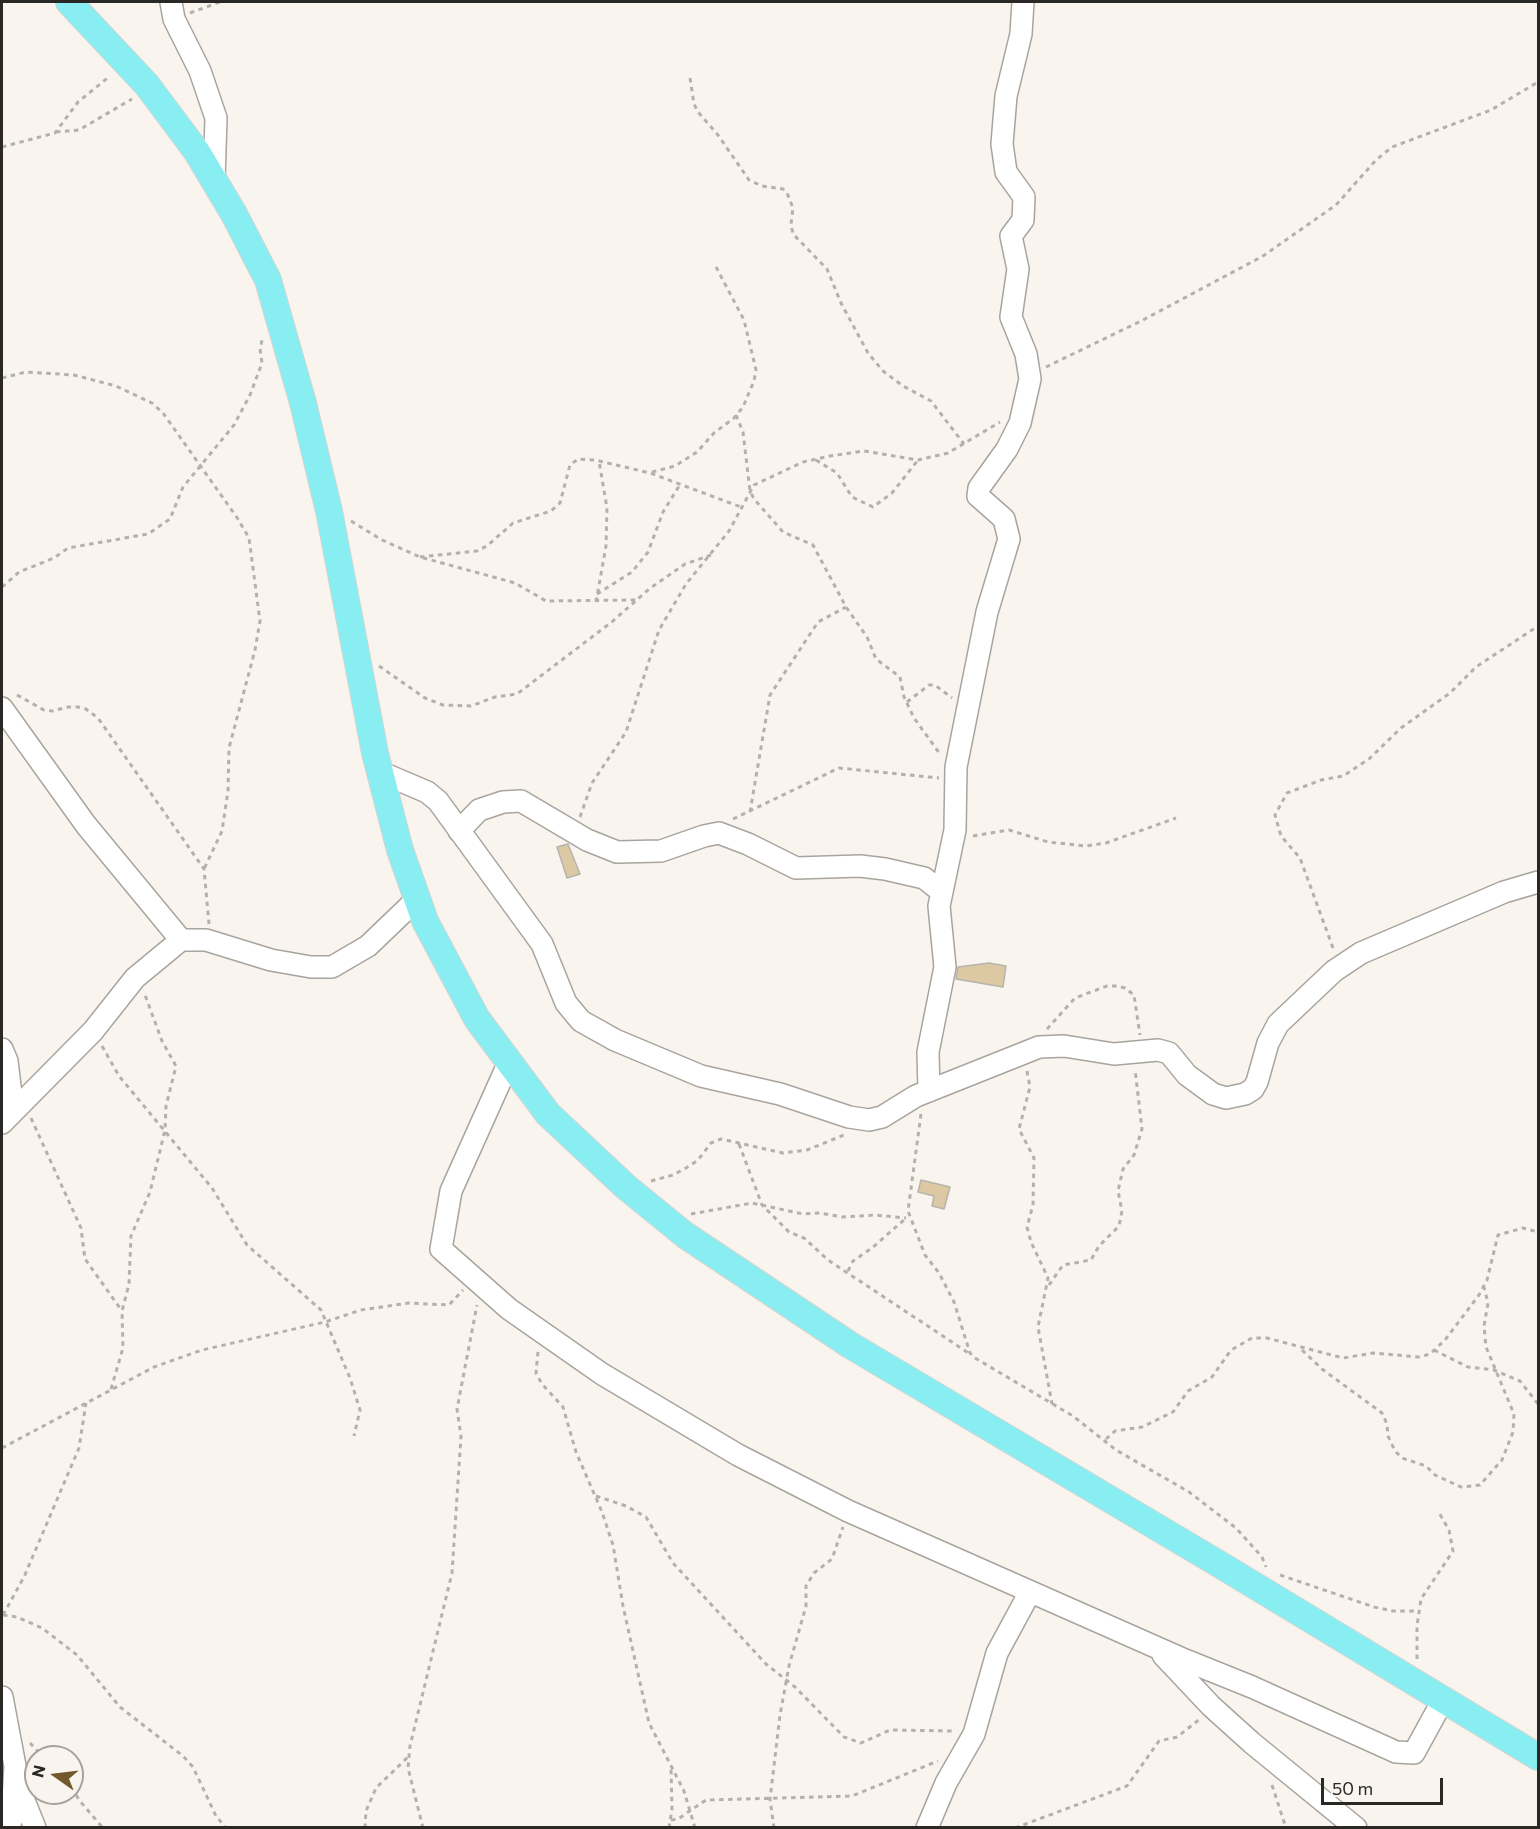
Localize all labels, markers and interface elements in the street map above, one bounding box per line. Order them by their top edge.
north arrow [24,1745,84,1805]
text: N [27,1763,49,1779]
scale bar [1324,1766,1446,1804]
text: 50 m [1332,1777,1373,1799]

